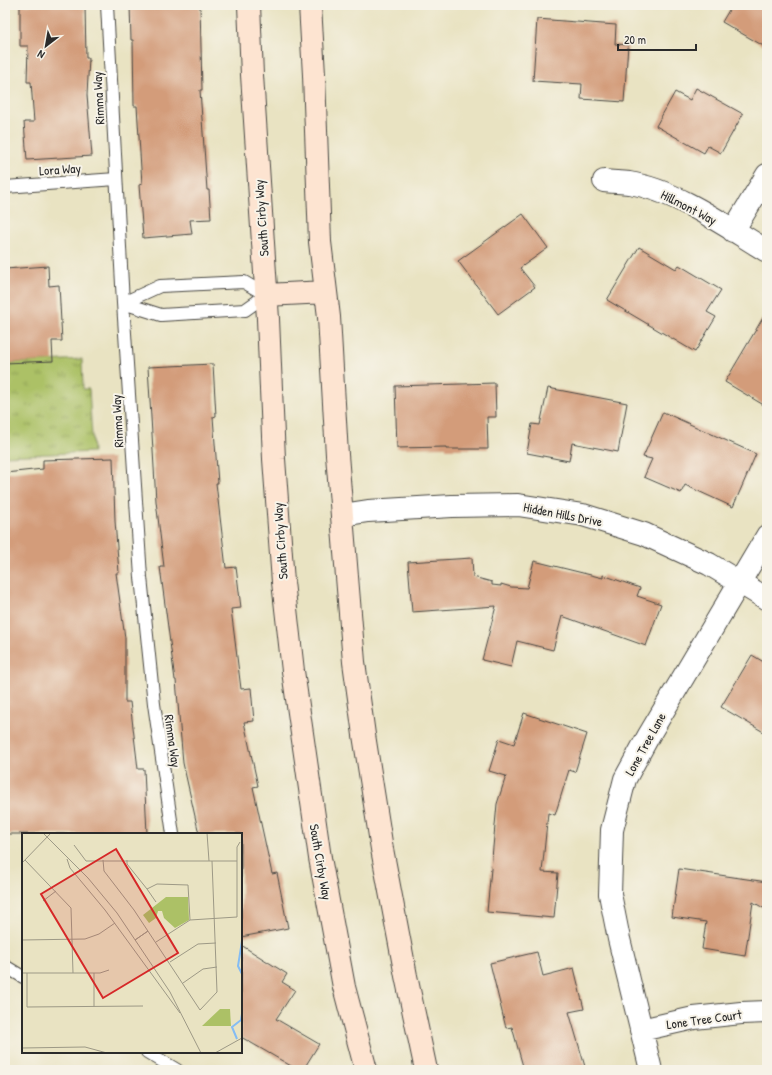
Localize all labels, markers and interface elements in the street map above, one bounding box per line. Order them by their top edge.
north arrow [26,26,66,66]
scale bar [618,26,696,52]
text: 20 m [624,31,646,48]
text: N [35,47,47,62]
street label: Rimma Way [88,70,108,125]
street label: Lora Way [39,159,82,179]
street label: South Cirby Way [249,179,273,257]
street label: Hillmont Way [658,185,721,229]
street label: Rimma Way [107,393,127,448]
street label: Hidden Hills Drive [522,498,604,530]
street label: South Cirby Way [268,502,292,580]
street label: Lone Tree Lane [620,709,670,779]
street label: Rimma Way [160,713,186,769]
street label: South Cirby Way [305,823,337,902]
inset map [22,833,242,1053]
street label: Lone Tree Court [665,1005,743,1033]

